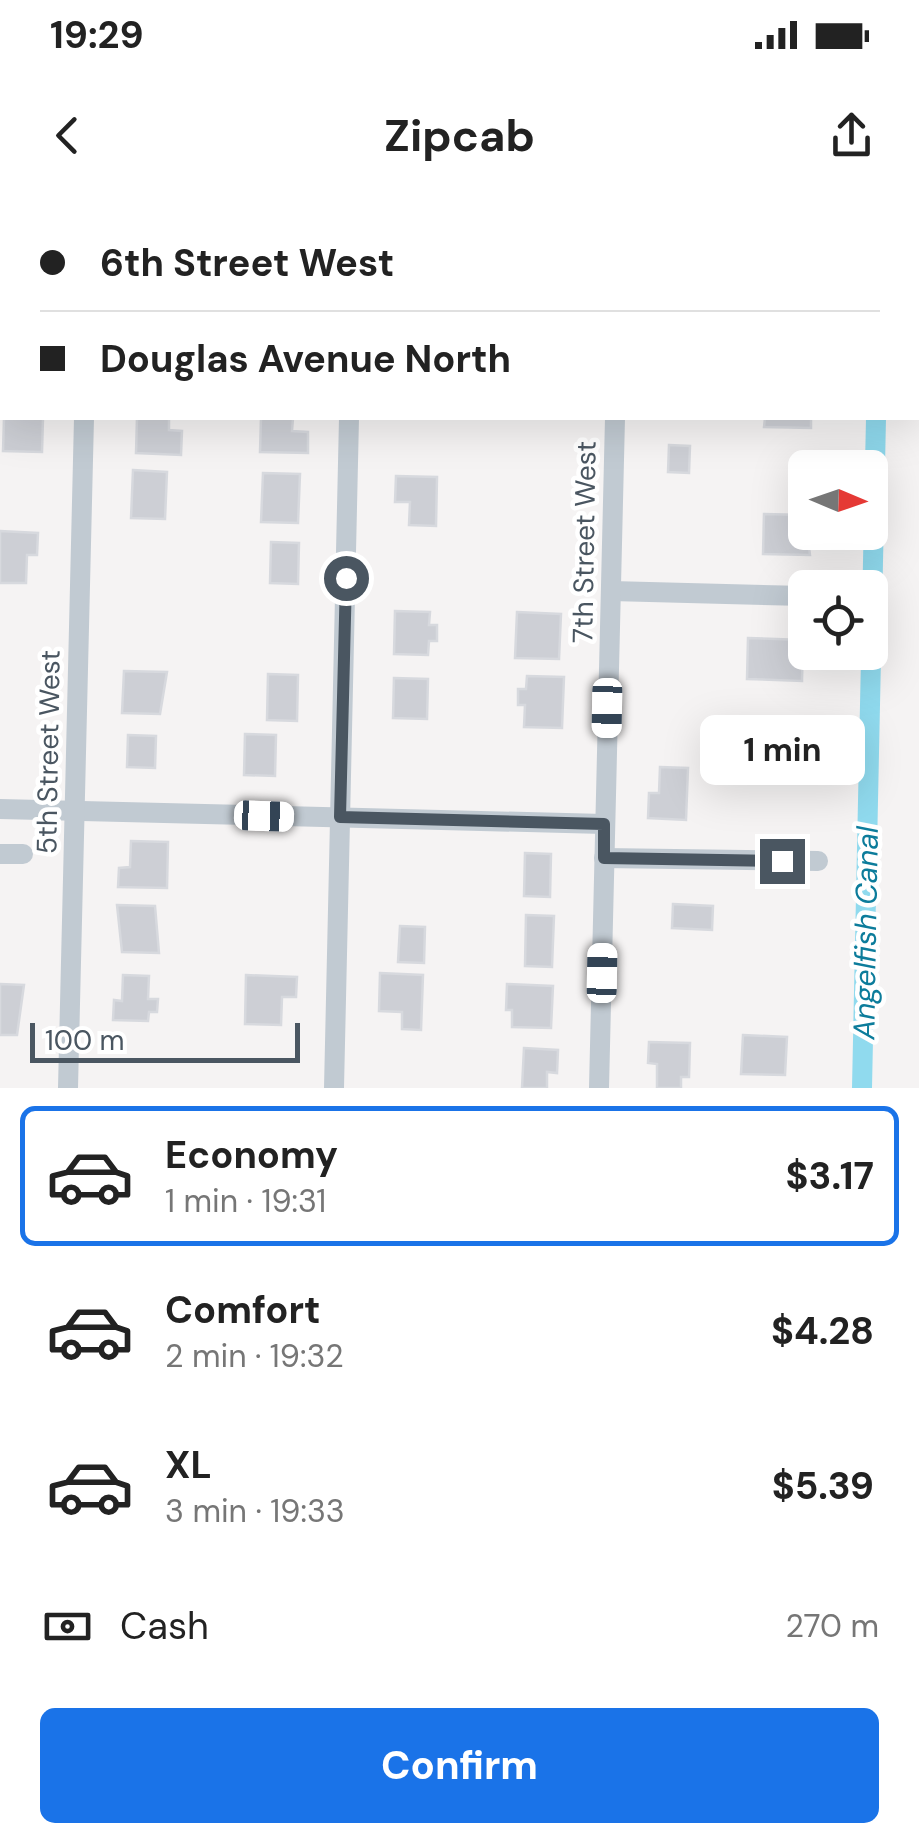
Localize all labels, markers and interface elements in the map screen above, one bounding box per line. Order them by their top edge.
text: 19:29 [50,10,144,60]
text: Zipcab [384,106,535,165]
icon: back [40,108,95,163]
icon: share [824,108,879,163]
text: 6th Street West [100,238,394,288]
text: Douglas Avenue North [100,334,511,384]
street label: 7th Street West [564,441,605,643]
north arrow [788,450,888,550]
map controls [788,450,888,670]
route start [324,556,369,601]
button: locate [788,570,888,670]
street label: 5th Street West [28,649,69,855]
car [591,678,623,738]
callout: 1 min [700,716,864,786]
text: 1 min [744,729,821,771]
car [233,800,295,832]
water label: Angelfish Canal [844,825,887,1041]
route end [760,839,805,884]
car [586,943,618,1003]
scale bar [30,1018,300,1063]
text: 100 m [45,1022,124,1059]
text: Economy [165,1130,338,1180]
icon: car [45,1131,135,1221]
text: $3.17 [786,1151,874,1201]
text: 1 min · 19:31 [165,1180,326,1222]
text: Comfort [165,1285,321,1335]
icon: car [45,1286,135,1376]
text: $4.28 [771,1306,874,1356]
text: 2 min · 19:32 [165,1335,344,1377]
text: XL [165,1440,212,1490]
icon: car [45,1441,135,1531]
text: $5.39 [772,1461,874,1511]
text: 3 min · 19:33 [165,1490,345,1532]
icon: cash [40,1599,95,1654]
text: Cash [120,1601,209,1651]
text: 270 m [786,1605,879,1647]
button: Confirm [40,1708,879,1823]

